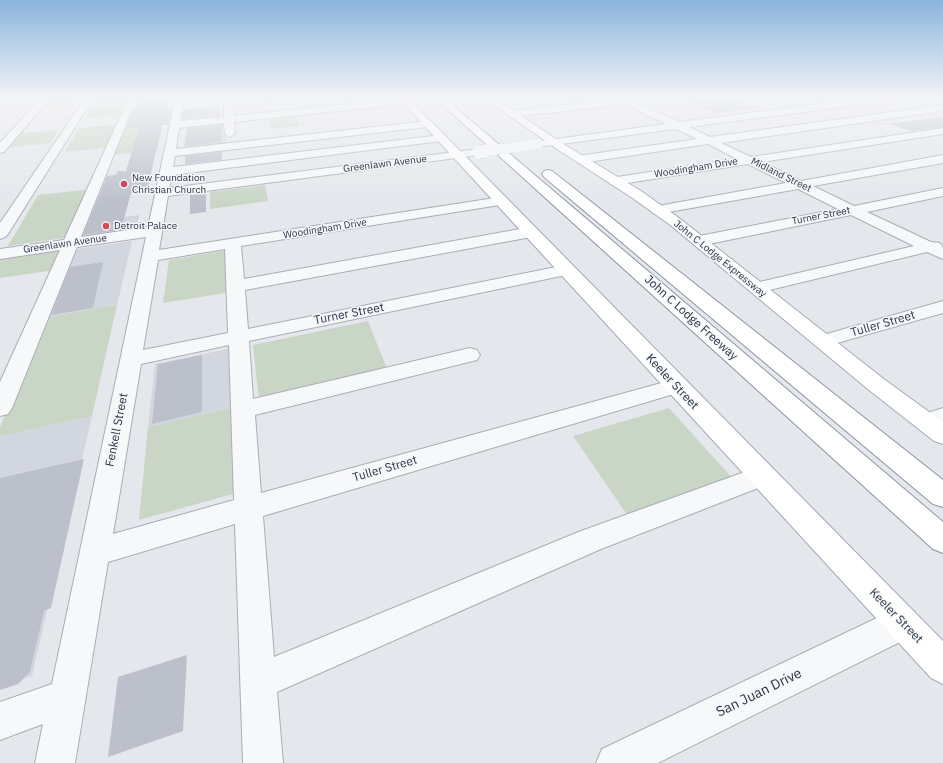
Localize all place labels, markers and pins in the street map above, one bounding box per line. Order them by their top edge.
place label: New Foundation Christian Church [132,172,206,196]
marker: New Foundation Christian Church [119,179,129,189]
place label: Detroit Palace [114,220,177,232]
marker: Detroit Palace [101,221,111,231]

